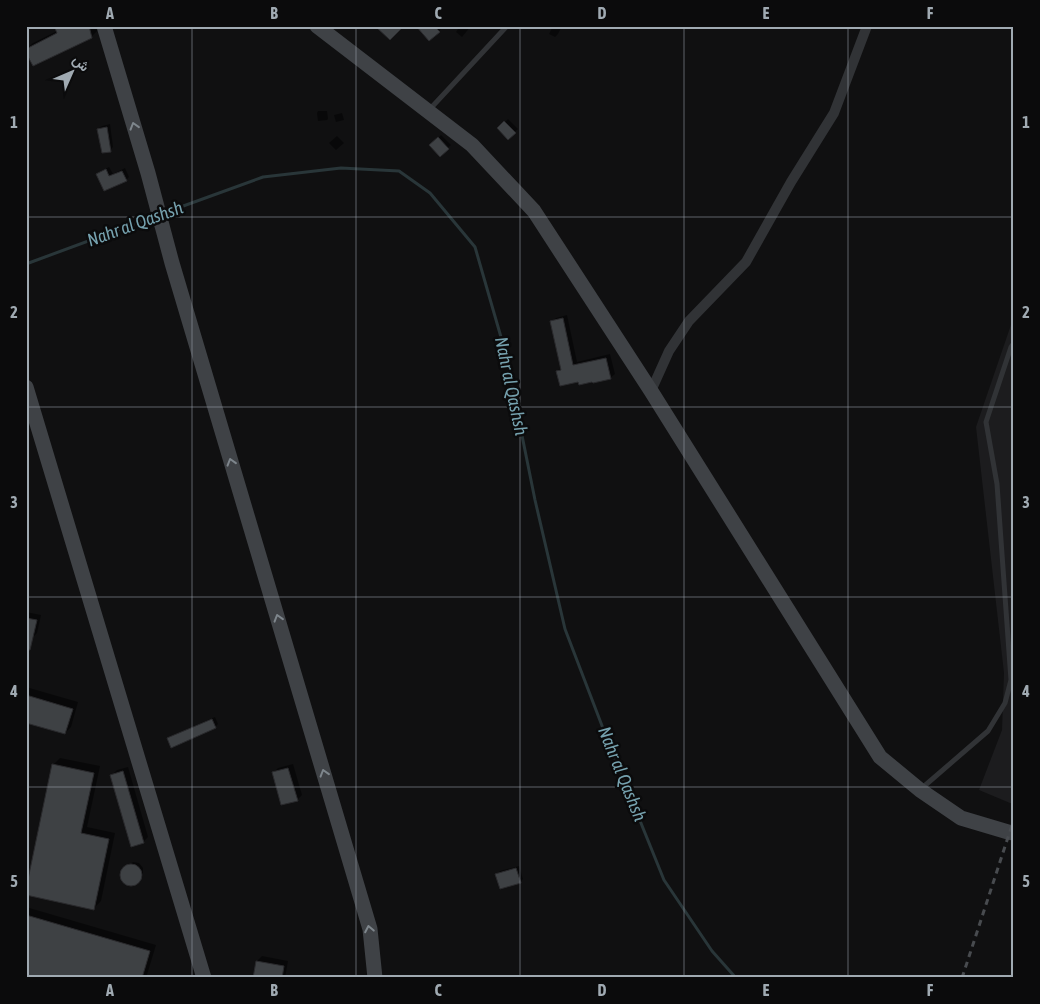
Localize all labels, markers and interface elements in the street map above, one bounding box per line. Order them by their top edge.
text: A [105,4,114,22]
text: B [270,4,278,22]
text: C [434,4,442,22]
text: D [598,4,607,22]
text: E [763,4,770,22]
text: F [927,4,934,22]
north arrow [48,48,98,98]
text: ش [69,51,93,75]
text: 1 [10,113,18,131]
text: 1 [1022,113,1030,131]
one-way arrow [129,122,139,130]
water label: Nahr al Qashsh [84,196,186,251]
text: 2 [10,303,18,321]
text: 2 [1022,303,1030,321]
water label: Nahr al Qashsh [491,335,532,437]
one-way arrow [227,458,237,466]
text: 3 [10,493,18,511]
text: 3 [1022,493,1030,511]
one-way arrow [273,614,283,622]
text: 4 [9,682,18,700]
text: 4 [1021,682,1030,700]
water label: Nahr al Qashsh [594,723,651,824]
one-way arrow [319,770,329,778]
text: 5 [10,872,18,890]
text: 5 [1022,872,1030,890]
one-way arrow [365,925,375,934]
text: A [105,981,114,999]
text: B [270,981,278,999]
text: C [434,981,442,999]
text: D [598,981,607,999]
text: E [763,981,770,999]
text: F [927,981,934,999]

